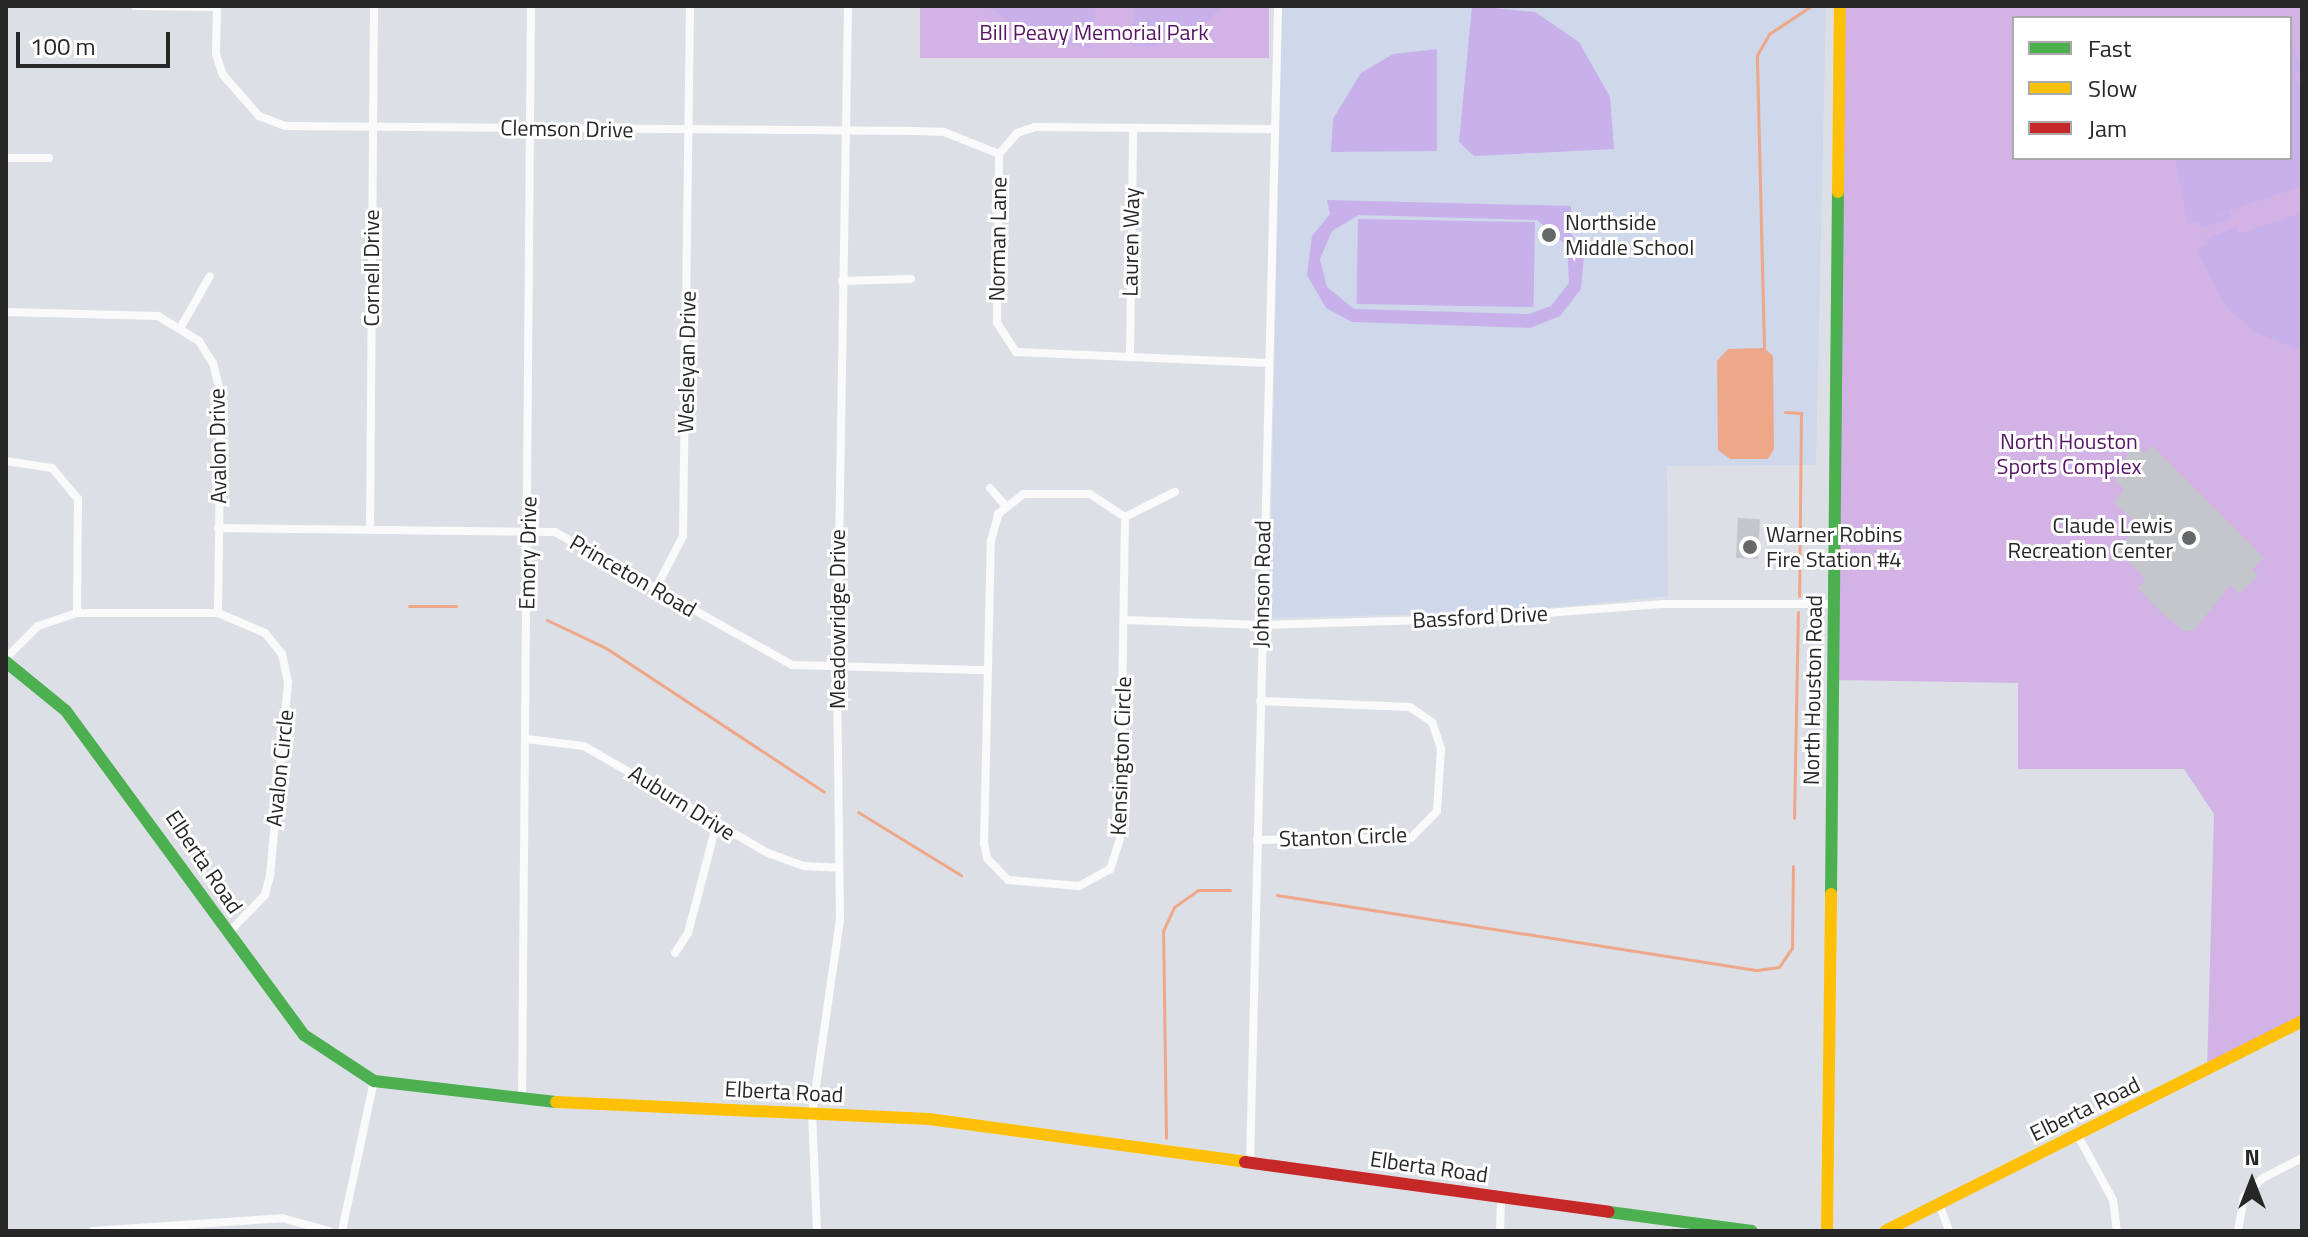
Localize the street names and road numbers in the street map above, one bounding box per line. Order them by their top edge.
street label: Clemson Drive [500,115,634,143]
street label: Norman Lane [984,177,1012,301]
street label: Lauren Way [1117,187,1145,297]
street label: Cornell Drive [359,209,385,327]
street label: Wesleyan Drive [673,290,701,434]
street label: Avalon Drive [204,388,232,504]
street label: Emory Drive [514,496,542,610]
street label: Johnson Road [1248,520,1276,648]
street label: Princeton Road [565,529,701,623]
street label: Meadowridge Drive [825,529,851,709]
street label: North Houston Road [1798,595,1828,785]
street label: Bassford Drive [1412,600,1548,634]
street label: Kensington Circle [1105,676,1137,836]
street label: Avalon Circle [261,708,299,828]
street label: Auburn Drive [624,760,740,846]
street label: Elberta Road [160,805,248,919]
street label: Stanton Circle [1278,822,1408,852]
street label: Elberta Road [2026,1071,2144,1147]
street label: Elberta Road [724,1076,844,1108]
street label: Elberta Road [1368,1146,1490,1188]

